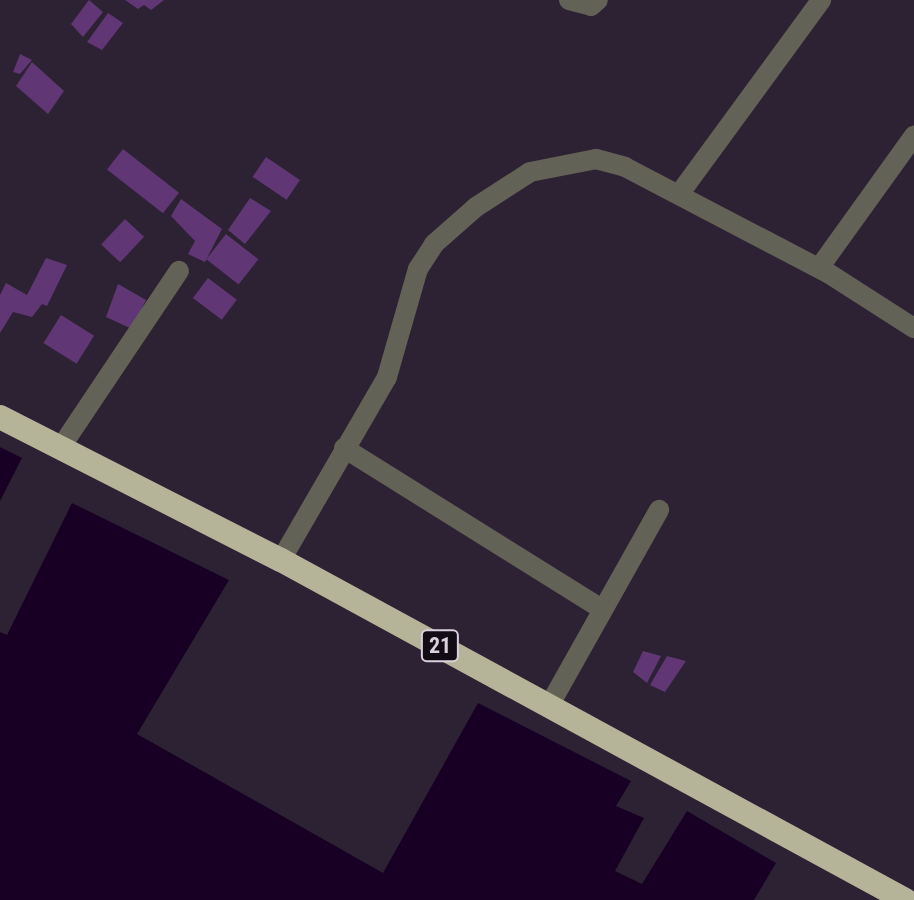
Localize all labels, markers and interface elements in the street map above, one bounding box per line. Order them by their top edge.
road number: 21 [420,628,460,664]

